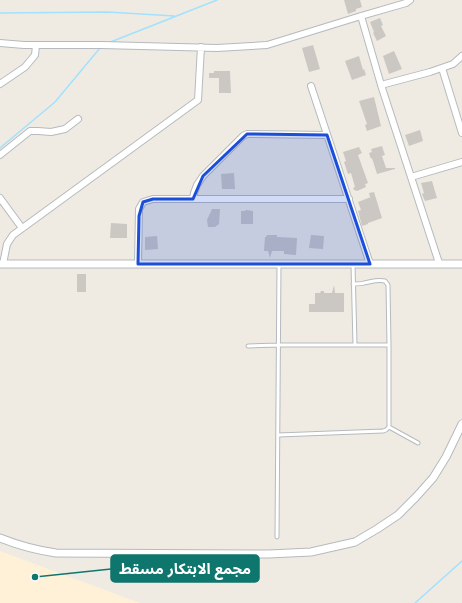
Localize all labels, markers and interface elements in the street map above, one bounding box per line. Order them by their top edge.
callout: مجمع الابتكار مسقط [111,555,259,582]
text: مجمع الابتكار مسقط [119,558,251,580]

